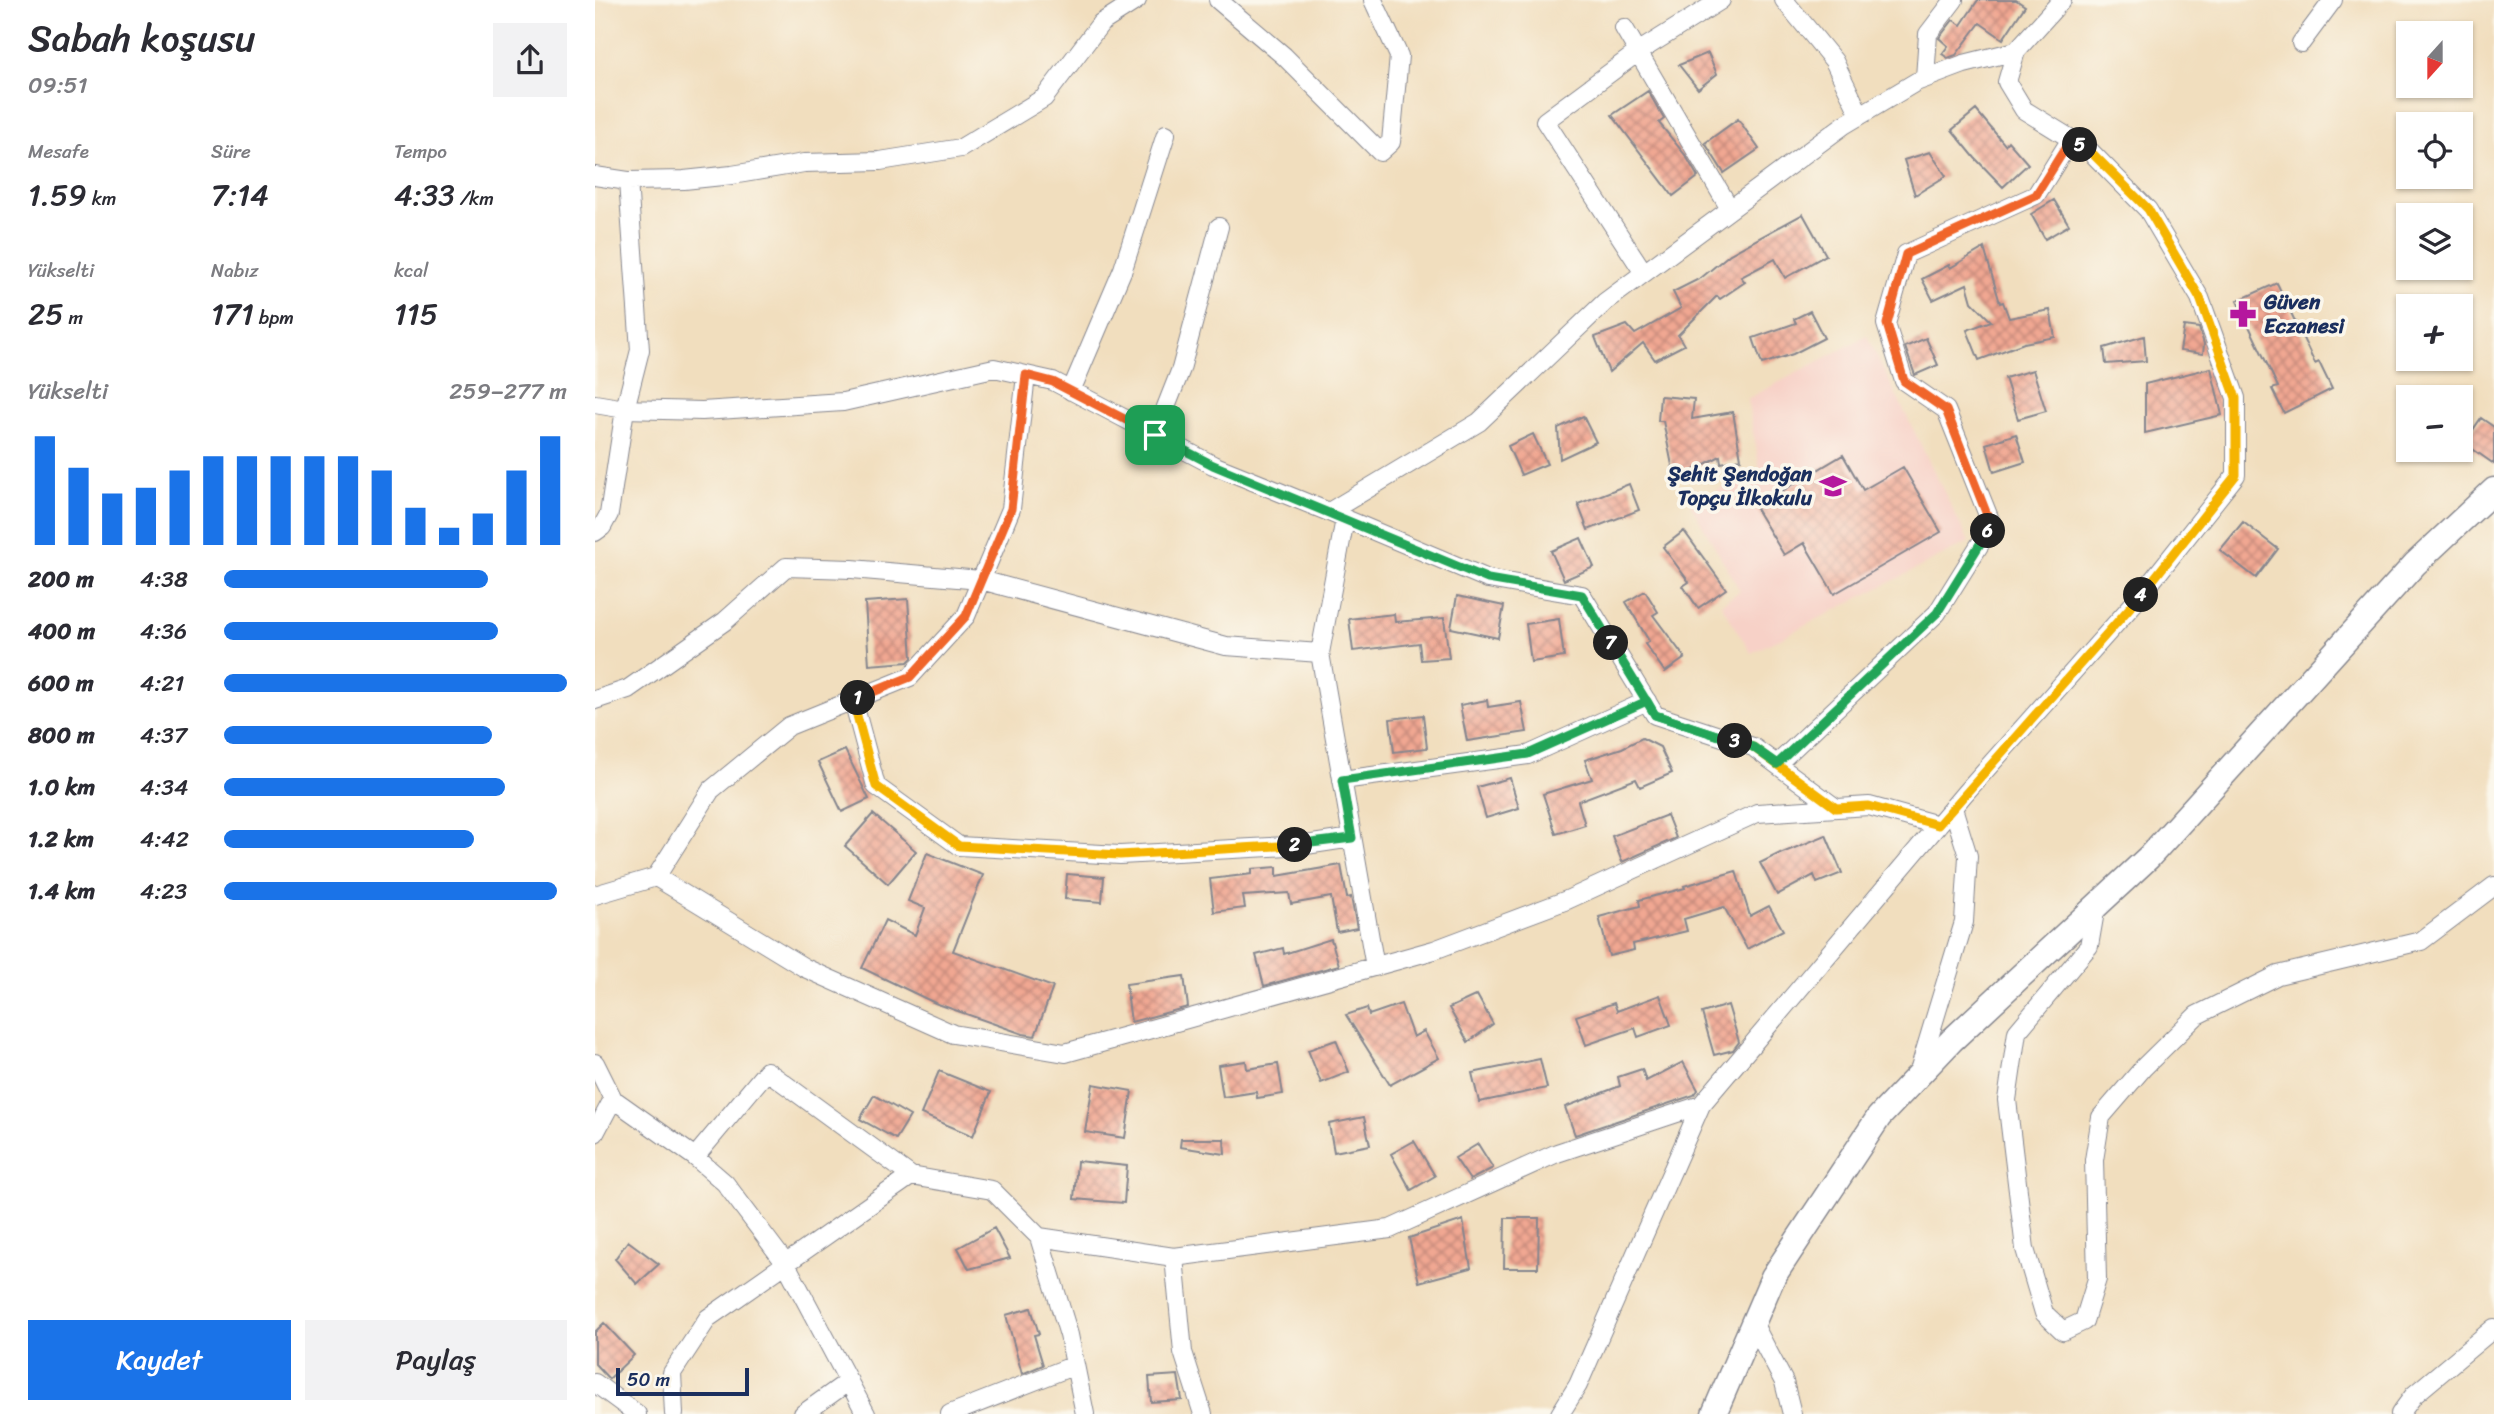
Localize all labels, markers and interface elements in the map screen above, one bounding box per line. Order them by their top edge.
text: Sabah koşusu [28,5,255,72]
north arrow [2396,21,2473,98]
map controls [2396,21,2473,462]
button: share [493,23,567,97]
text: 09:51 [28,65,88,106]
button: locate [2396,112,2473,189]
pin: 5 [2063,128,2097,162]
text: 5 [2074,128,2085,161]
text: Mesafe [28,135,89,168]
text: Süre [211,135,251,168]
text: Tempo [394,135,447,168]
text: 1.59 [28,168,87,222]
text: 7:14 [211,168,269,222]
text: 4:33 [394,168,455,222]
text: km [87,182,116,215]
text: /km [455,182,494,215]
button: layers [2396,203,2473,280]
text: Yükselti [28,254,94,287]
text: Nabız [211,254,258,287]
text: kcal [394,254,429,287]
place label: Güven Eczanesi [2263,283,2346,345]
text: 25 [28,287,64,341]
text: 171 [211,287,254,341]
text: 115 [394,287,438,341]
button: + [2396,294,2473,371]
pharmacy icon: Güven Eczanesi [2228,299,2258,329]
text: m [64,301,83,334]
text: bpm [254,301,294,334]
text: Yükselti [28,371,108,412]
text: 259–277 m [449,371,567,412]
button: − [2396,385,2473,462]
pin [1125,405,1185,465]
icon: arrive [1136,416,1174,454]
place label: Şehit Şendoğan Topçu İlkokulu [1667,455,1813,517]
school or university icon: Şehit Şendoğan Topçu İlkokulu [1818,471,1848,501]
pin: 6 [1971,514,2005,548]
text: 6 [1982,514,1993,547]
text: 200 m [28,559,94,600]
text: 4:38 [140,559,188,600]
pin: 4 [2123,578,2159,612]
text: 4 [2135,578,2146,611]
text: 400 m [28,611,95,652]
text: 4:36 [140,611,187,652]
pin: 7 [1593,626,1629,660]
text: 7 [1605,626,1616,659]
text: 600 m [28,663,94,704]
text: 4:21 [140,663,184,704]
pin: 1 [841,680,875,716]
text: 1 [853,681,862,714]
text: 800 m [28,715,95,756]
text: 4:37 [140,715,187,756]
pin: 3 [1717,724,1753,758]
text: 3 [1729,724,1740,757]
text: 1.0 km [28,767,95,808]
text: 4:34 [140,767,188,808]
text: 1.2 km [28,819,94,860]
text: 4:42 [140,819,189,860]
pin: 2 [1277,828,1313,862]
text: 2 [1289,828,1300,861]
text: 1.4 km [28,871,95,912]
text: 4:23 [140,871,187,912]
button: Kaydet [28,1320,291,1400]
button: Paylaş [305,1320,567,1400]
text: 50 m [627,1363,670,1396]
scale bar [616,1365,749,1397]

